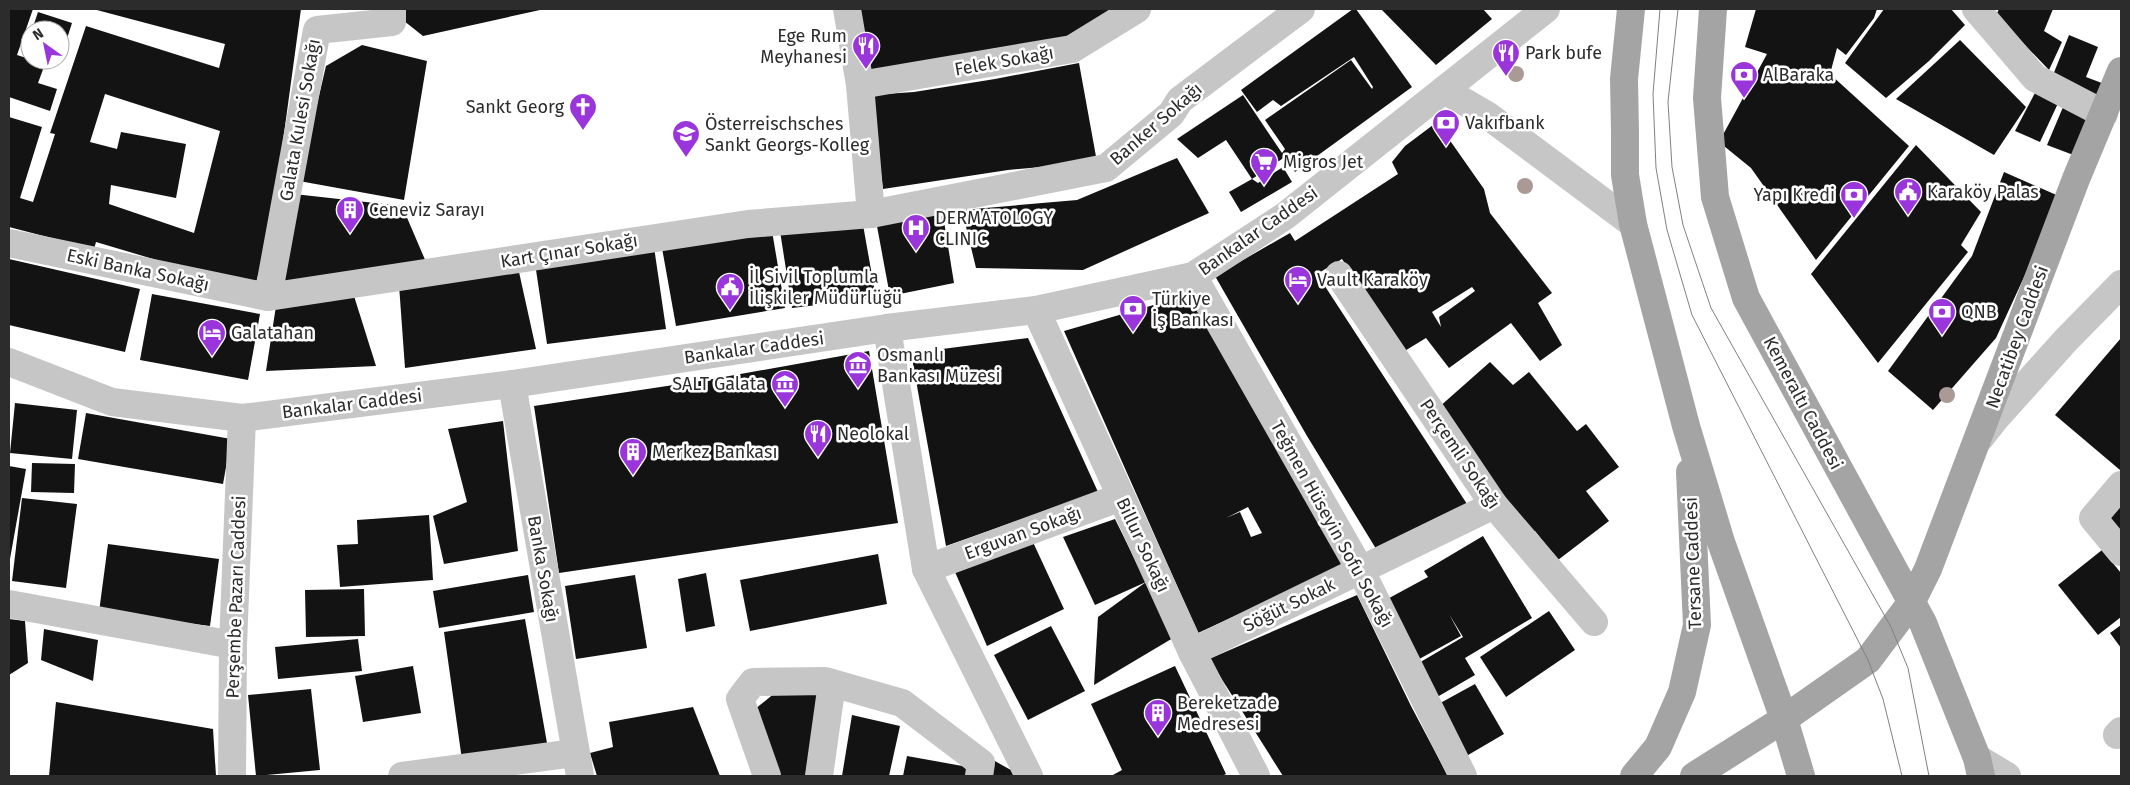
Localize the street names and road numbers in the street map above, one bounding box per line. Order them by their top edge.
street label: Galata Kulesi Sokağı [275,37,325,203]
street label: Felek Sokağı [953,41,1055,81]
street label: Banker Sokağı [1105,78,1207,170]
street label: Bankalar Caddesi [1194,182,1322,280]
street label: Kart Çınar Sokağı [499,229,639,273]
street label: Eski Banka Sokağı [65,244,211,296]
street label: Necatibey Caddesi [1981,263,2053,411]
street label: Bankalar Caddesi [683,327,825,369]
street label: Kemeraltı Caddesi [1759,333,1847,473]
street label: Bankalar Caddesi [281,384,423,424]
street label: Perçemli Sokağı [1415,395,1505,513]
street label: Teğmen Hüseyin Sofu Sokağı [1266,417,1398,631]
street label: Billur Sokağı [1111,494,1175,596]
street label: Perşembe Pazarı Caddesi [221,495,251,699]
street label: Tersane Caddesi [1680,496,1706,630]
street label: Erguvan Sokağı [962,502,1084,564]
street label: Banka Sokağı [523,514,563,624]
street label: Söğüt Sokak [1239,573,1339,637]

